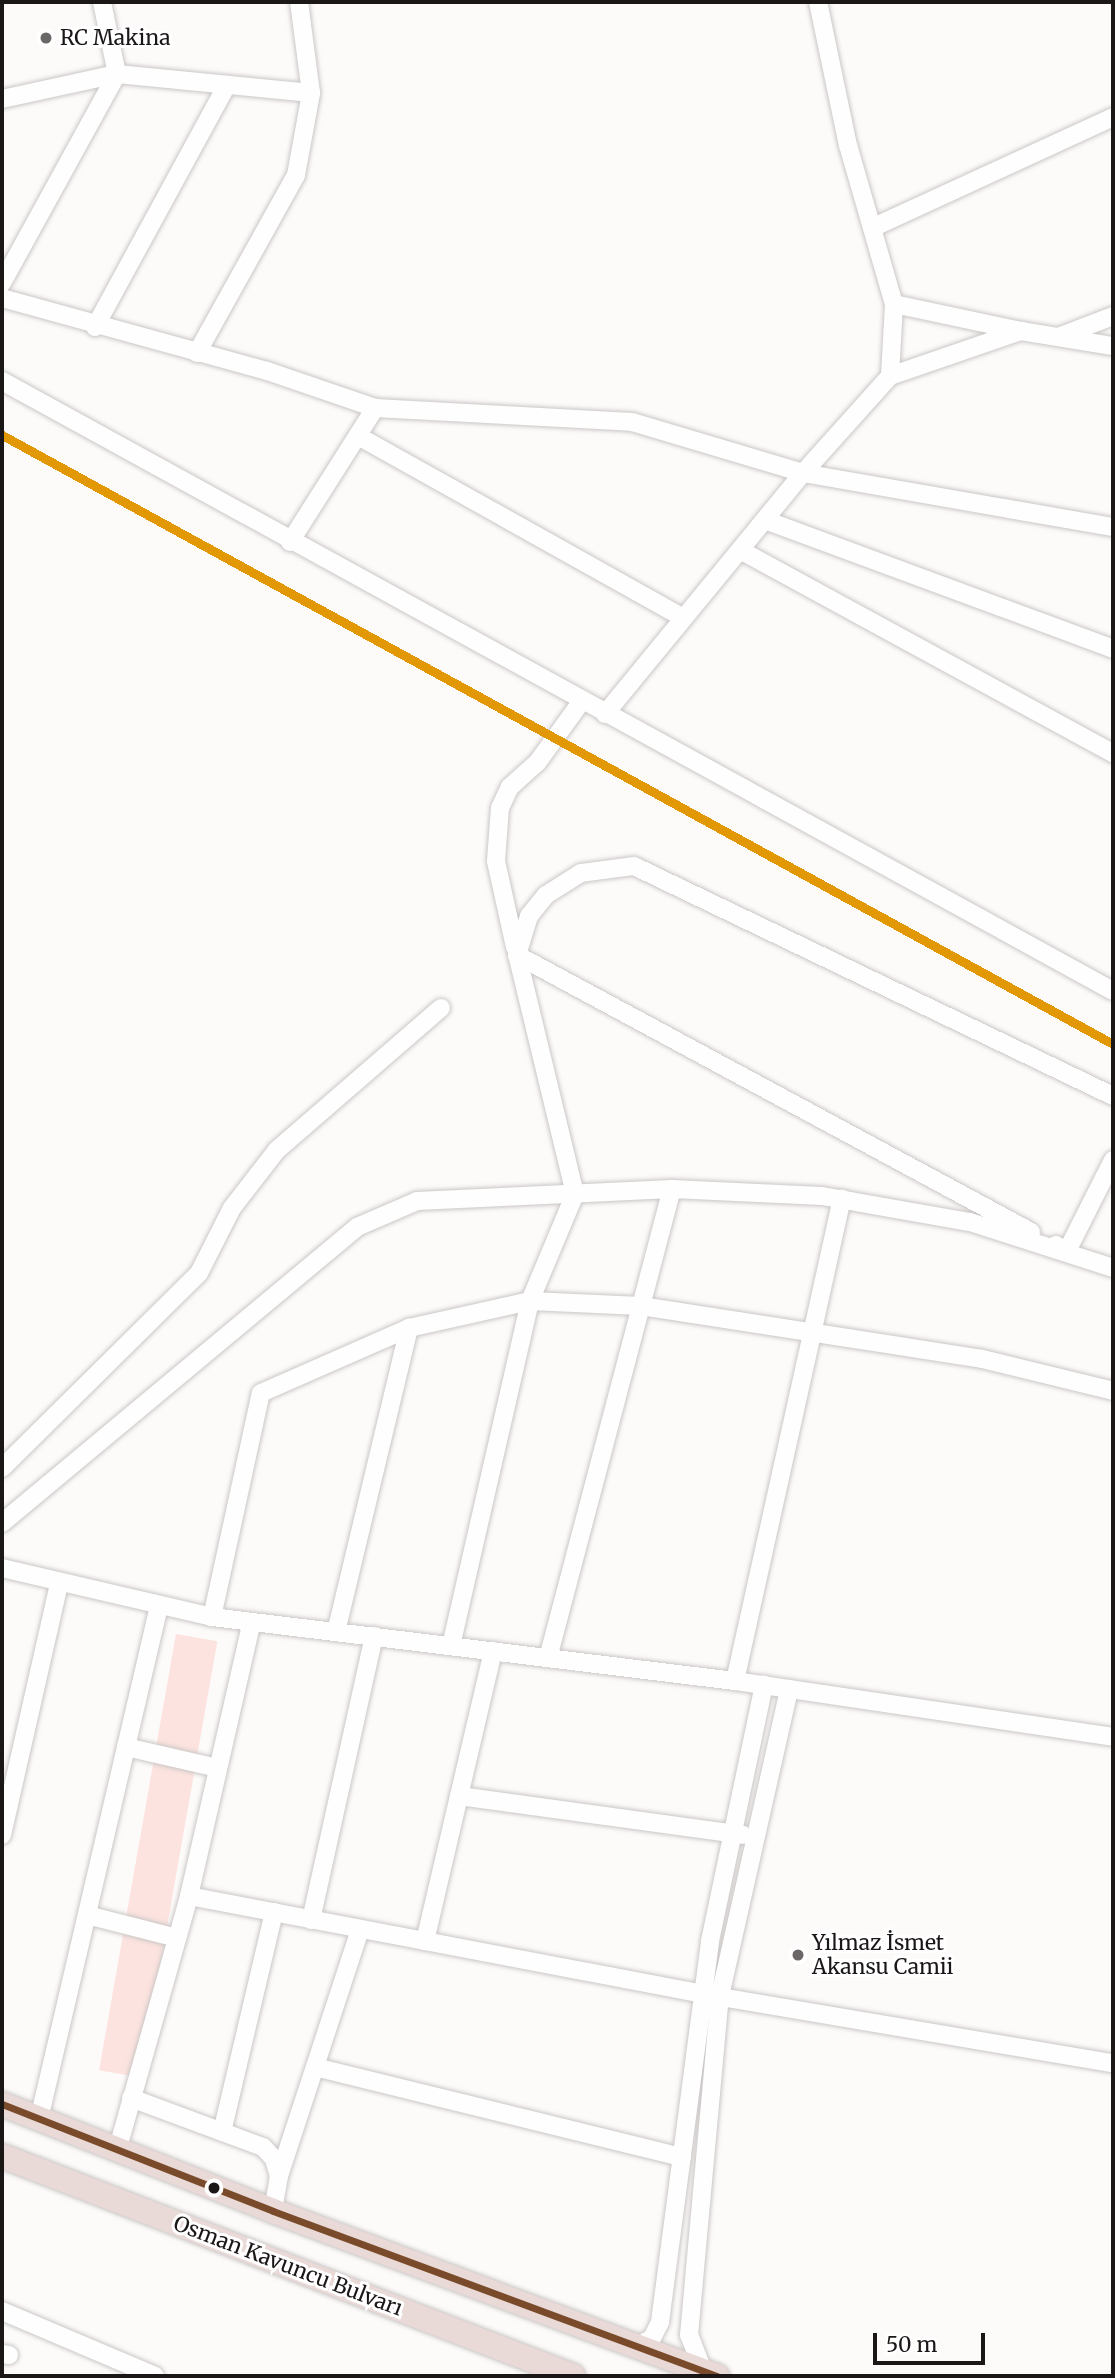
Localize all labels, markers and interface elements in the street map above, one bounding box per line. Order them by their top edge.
place label: RC Makina [60,25,170,51]
marker: RC Makina [38,30,54,46]
place label: Yılmaz İsmet Akansu Camii [812,1930,953,1980]
marker: Yılmaz İsmet Akansu Camii [790,1947,806,1963]
unlabelled marker [207,2181,221,2195]
street label: Osman Kavuncu Bulvarı [170,2211,406,2321]
scale bar [877,2318,989,2362]
text: 50 m [886,2331,937,2358]

